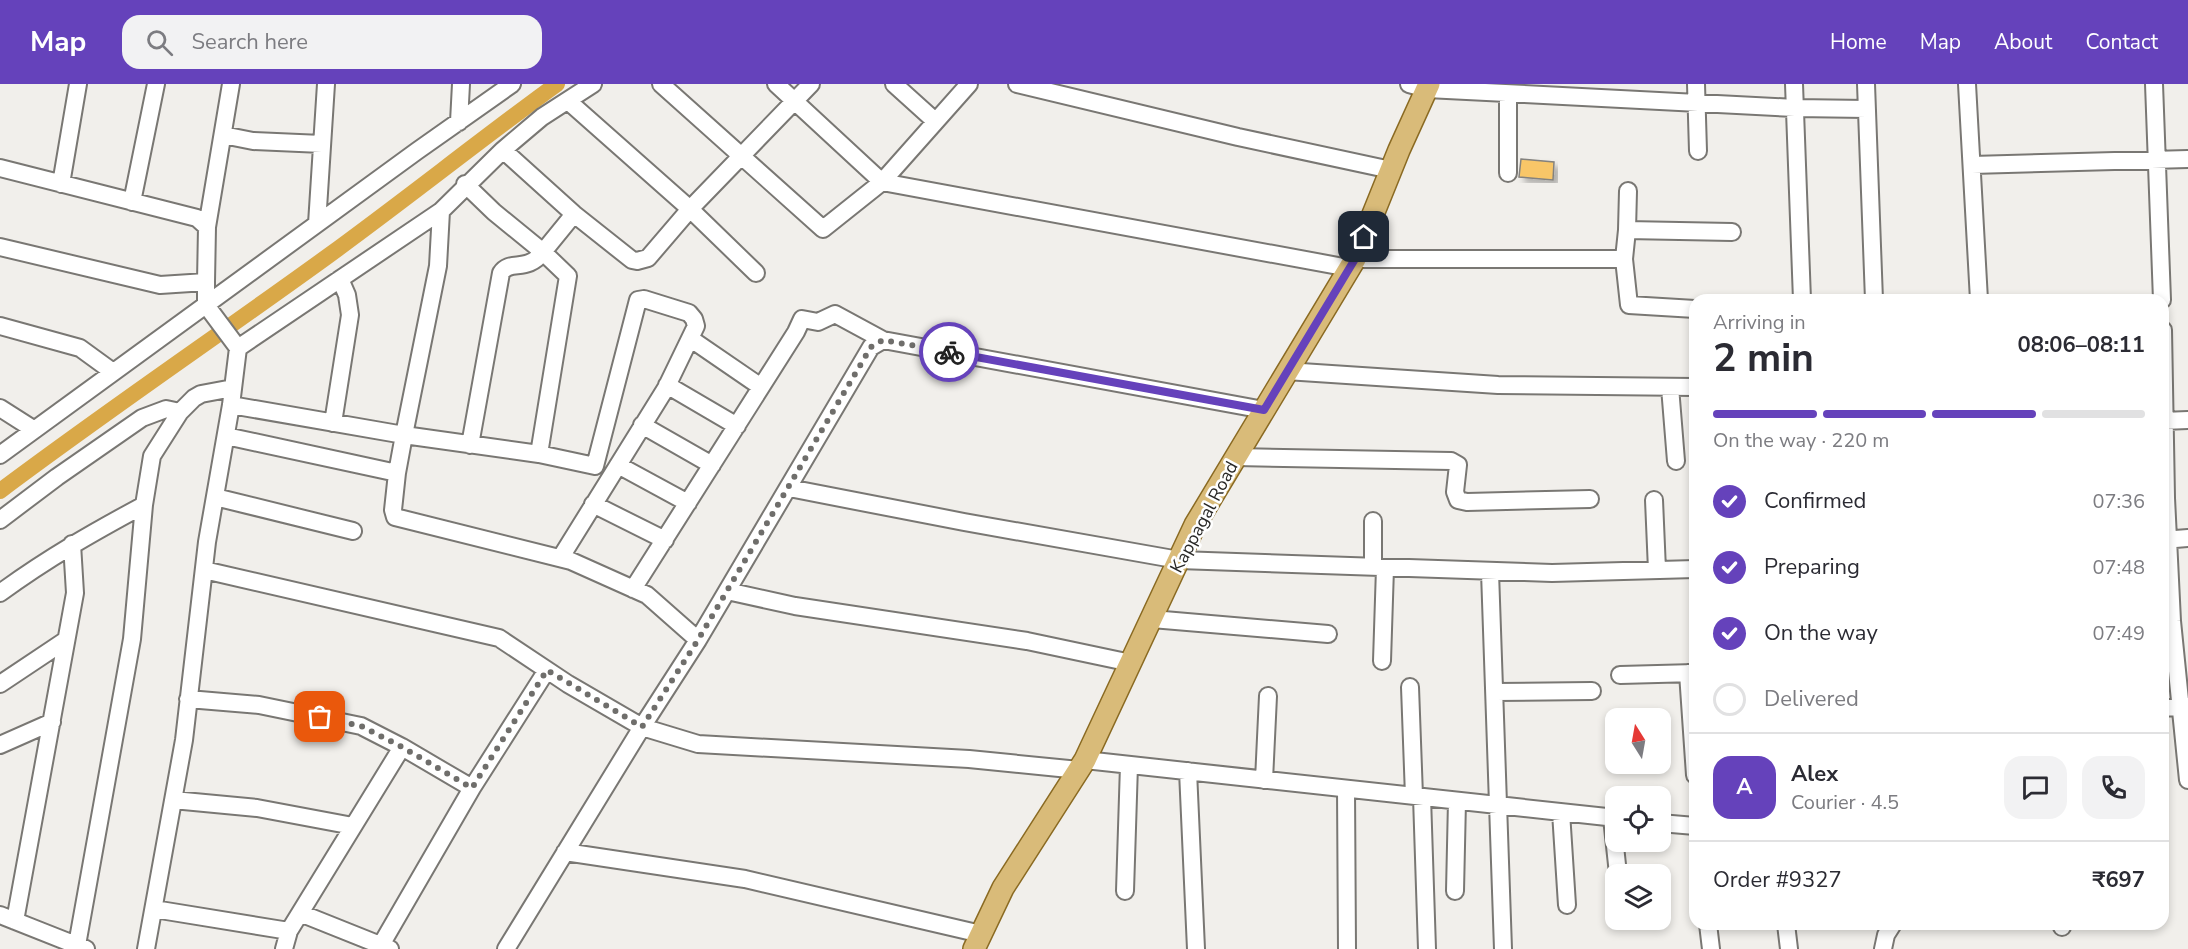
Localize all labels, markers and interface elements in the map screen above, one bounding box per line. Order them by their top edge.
search box [122,15,542,69]
text: Map [30,23,86,61]
icon: search [143,26,176,59]
text: Search here [191,27,308,57]
text: Home [1830,28,1887,56]
text: Map [1920,28,1961,56]
text: About [1994,28,2052,56]
text: Contact [2085,28,2158,56]
pin [1338,211,1389,262]
icon: home [1347,220,1380,253]
text: Arriving in [1713,309,1806,336]
courier [919,322,979,382]
text: 08:06–08:11 [2017,330,2145,360]
text: 2 min [1713,332,1814,385]
icon: bike [933,336,966,369]
text: On the way · 220 m [1713,427,1889,454]
street label: Kappagal Road [1164,457,1244,577]
icon: check [1713,485,1746,518]
text: Confirmed [1764,486,1866,516]
text: 07:36 [2092,488,2145,515]
icon: check [1713,551,1746,584]
text: Preparing [1764,552,1860,582]
text: 07:48 [2092,554,2145,581]
icon: check [1713,617,1746,650]
text: On the way [1764,618,1878,648]
text: 07:49 [2092,620,2145,647]
text: Delivered [1764,684,1859,714]
pin [294,691,345,742]
icon: bag [303,700,336,733]
north arrow [1605,708,1671,774]
map controls [1605,708,1671,930]
button: chat [2004,756,2067,819]
button: phone [2082,756,2145,819]
text: Alex [1791,759,1838,789]
text: A [1736,772,1753,802]
button: locate [1605,786,1671,852]
text: Courier · 4.5 [1791,789,1899,816]
button: layers [1605,864,1671,930]
text: Order #9327 [1713,865,1842,895]
text: ₹697 [2092,865,2145,895]

